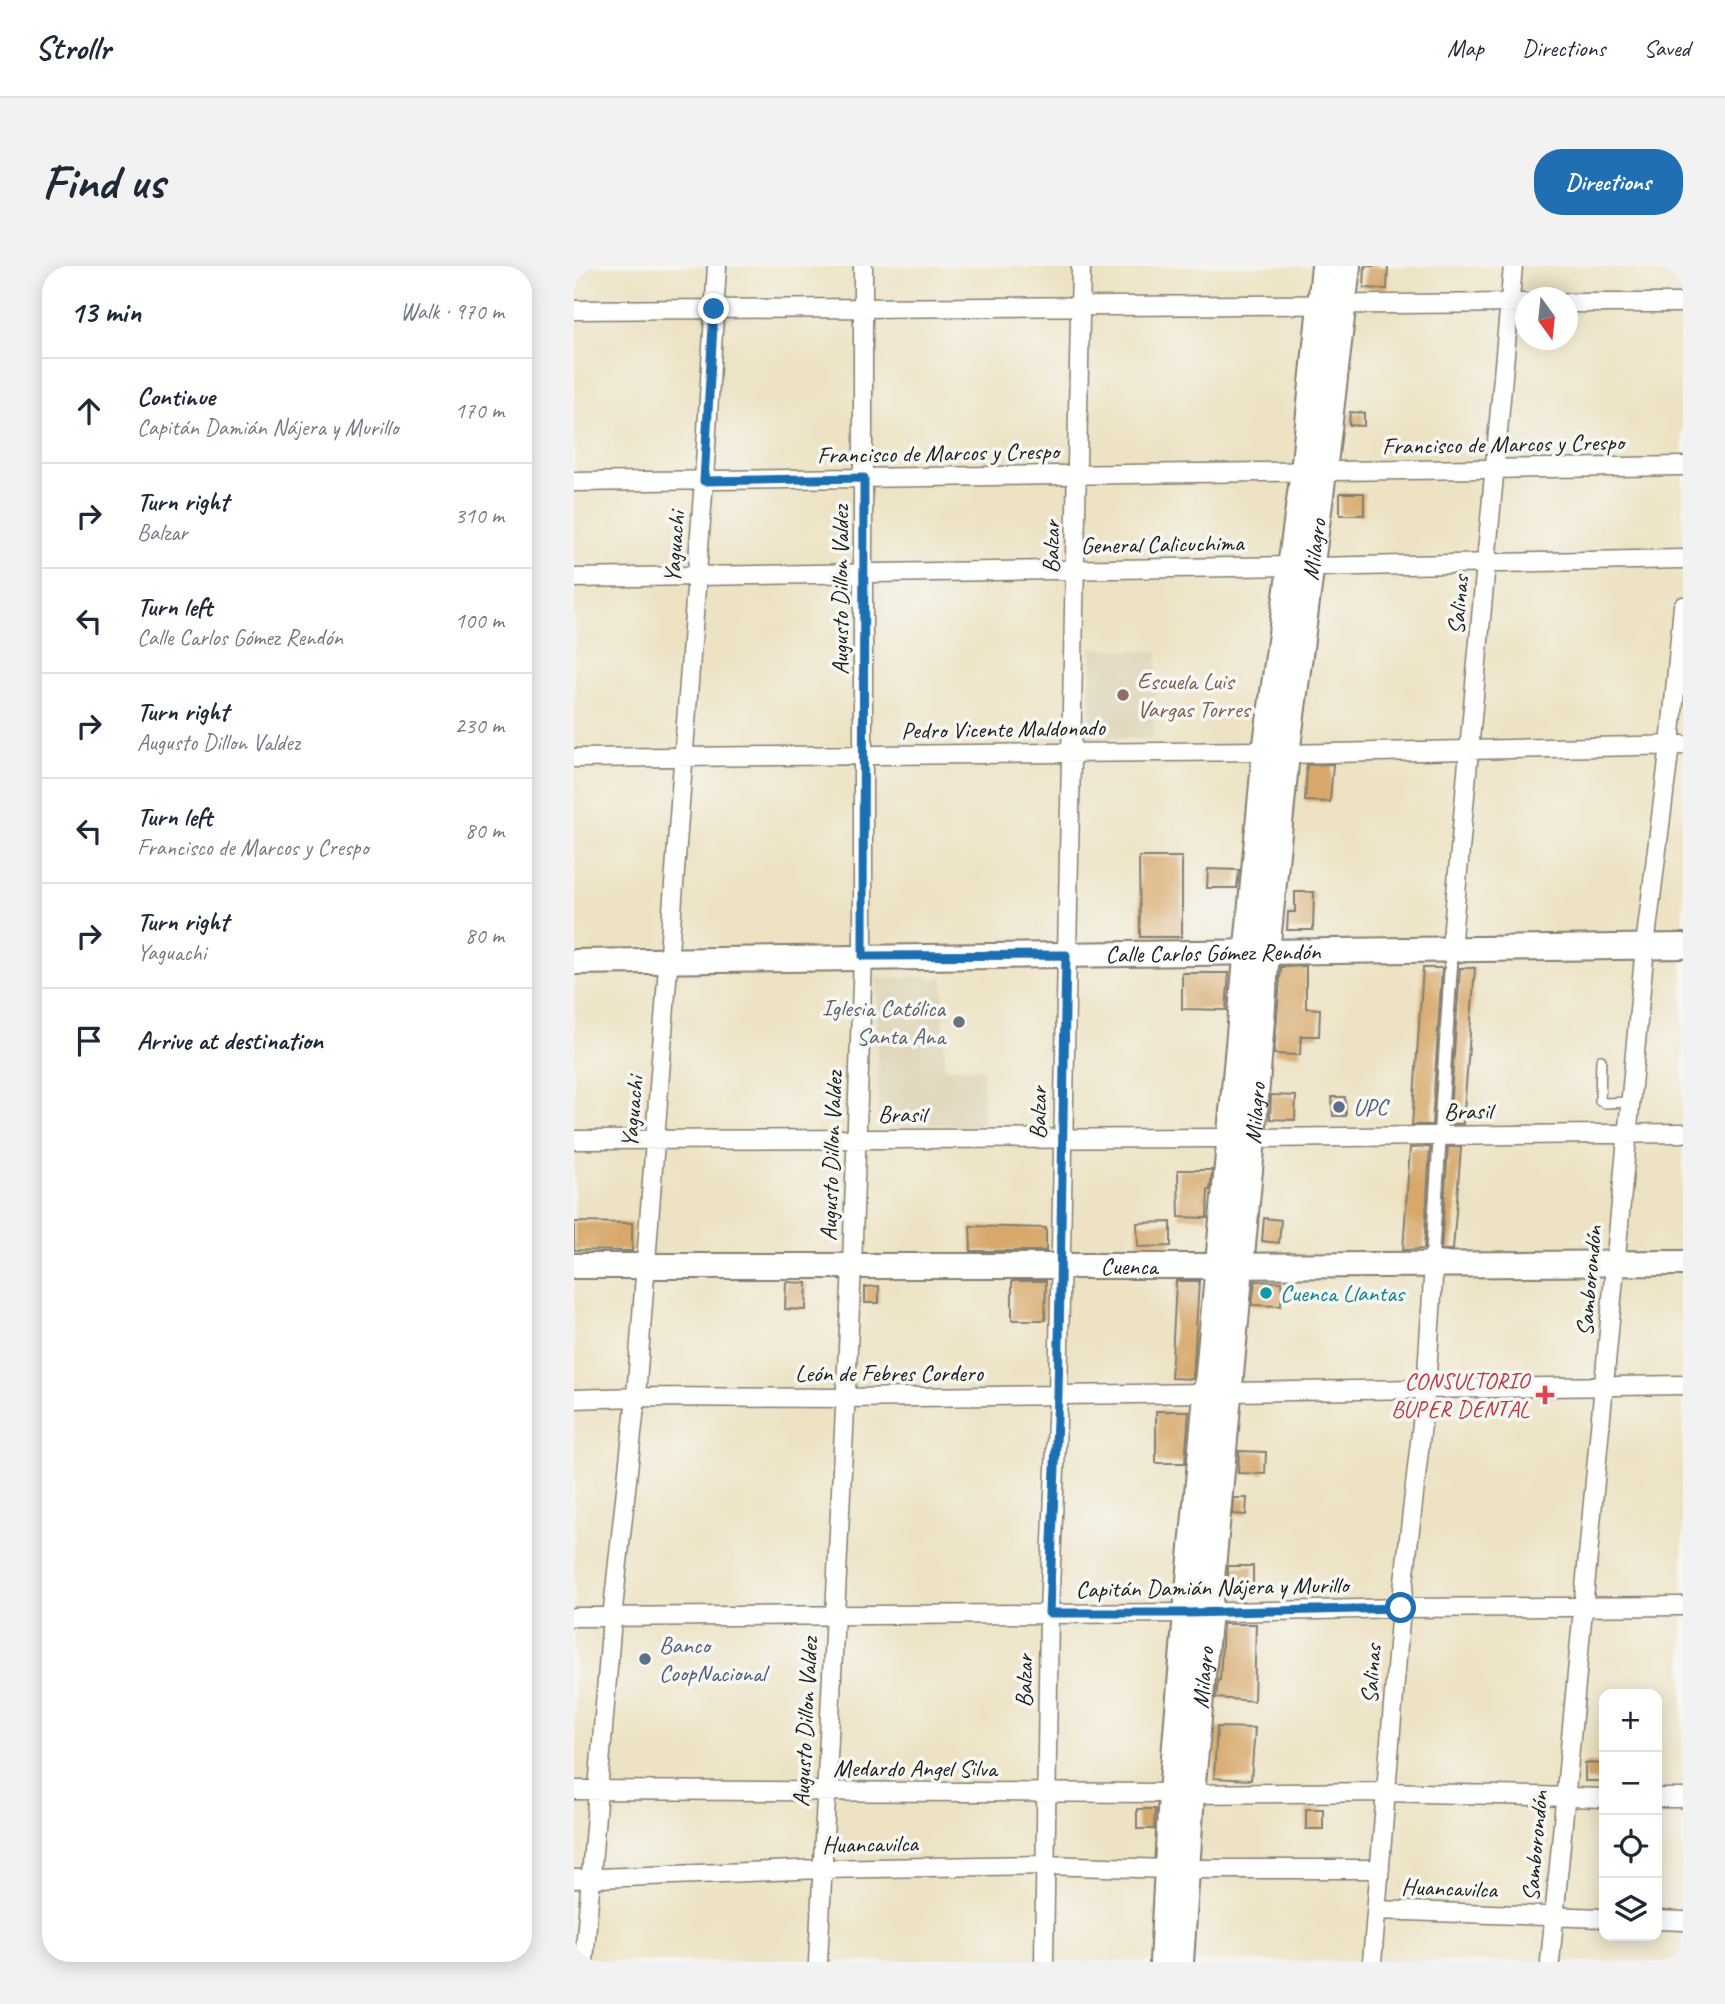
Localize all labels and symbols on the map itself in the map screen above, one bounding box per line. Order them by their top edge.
north arrow [1515,287,1578,350]
route end [698,293,729,324]
street label: Francisco de Marcos y Crespo [1382,427,1627,461]
street label: Francisco de Marcos y Crespo [817,436,1062,470]
street label: Augusto Dillon Valdez [825,503,855,675]
street label: Yaguachi [657,508,692,584]
street label: Milagro [1295,516,1333,582]
street label: Balzar [1036,518,1066,574]
street label: General Calicuchima [1080,528,1245,560]
street label: Salinas [1440,572,1476,636]
place label: Escuela Luis Vargas Torres [1137,666,1251,724]
marker: Escuela Luis Vargas Torres [1115,687,1131,703]
street label: Pedro Vicente Maldonado [901,712,1107,746]
street label: Calle Carlos Gómez Rendón [1105,936,1322,969]
place label: Iglesia Católica Santa Ana [822,993,947,1051]
marker: Iglesia Católica Santa Ana [951,1014,967,1030]
street label: Augusto Dillon Valdez [813,1069,849,1242]
street label: Yaguachi [614,1072,650,1149]
street label: Milagro [1238,1080,1272,1145]
street label: Balzar [1023,1084,1053,1140]
place label: UPC [1353,1092,1391,1122]
street label: Brasil [1444,1096,1496,1126]
street label: Brasil [878,1099,930,1129]
marker: UPC [1331,1099,1347,1115]
street label: Samborondón [1569,1223,1609,1338]
street label: Cuenca [1101,1251,1160,1281]
place label: Cuenca Llantas [1280,1278,1406,1308]
marker: Cuenca Llantas [1258,1285,1274,1301]
street label: León de Febres Cordero [795,1358,985,1388]
place label: CONSULTORIO BUPER DENTAL [1391,1366,1531,1424]
marker: CONSULTORIO BUPER DENTAL [1535,1385,1555,1405]
street label: Capitán Damián Nájera y Murillo [1075,1570,1351,1604]
route start [1385,1592,1416,1623]
place label: Banco CoopNacional [659,1630,770,1688]
street label: Augusto Dillon Valdez [786,1635,825,1808]
street label: Salinas [1354,1642,1388,1705]
street label: Milagro [1185,1644,1221,1710]
marker: Banco CoopNacional [637,1651,653,1667]
street label: Balzar [1009,1652,1039,1708]
street label: Medardo Angel Silva [833,1753,999,1783]
street label: Samborondón [1515,1788,1555,1903]
street label: Huancavilca [822,1828,919,1860]
street label: Huancavilca [1401,1871,1499,1905]

